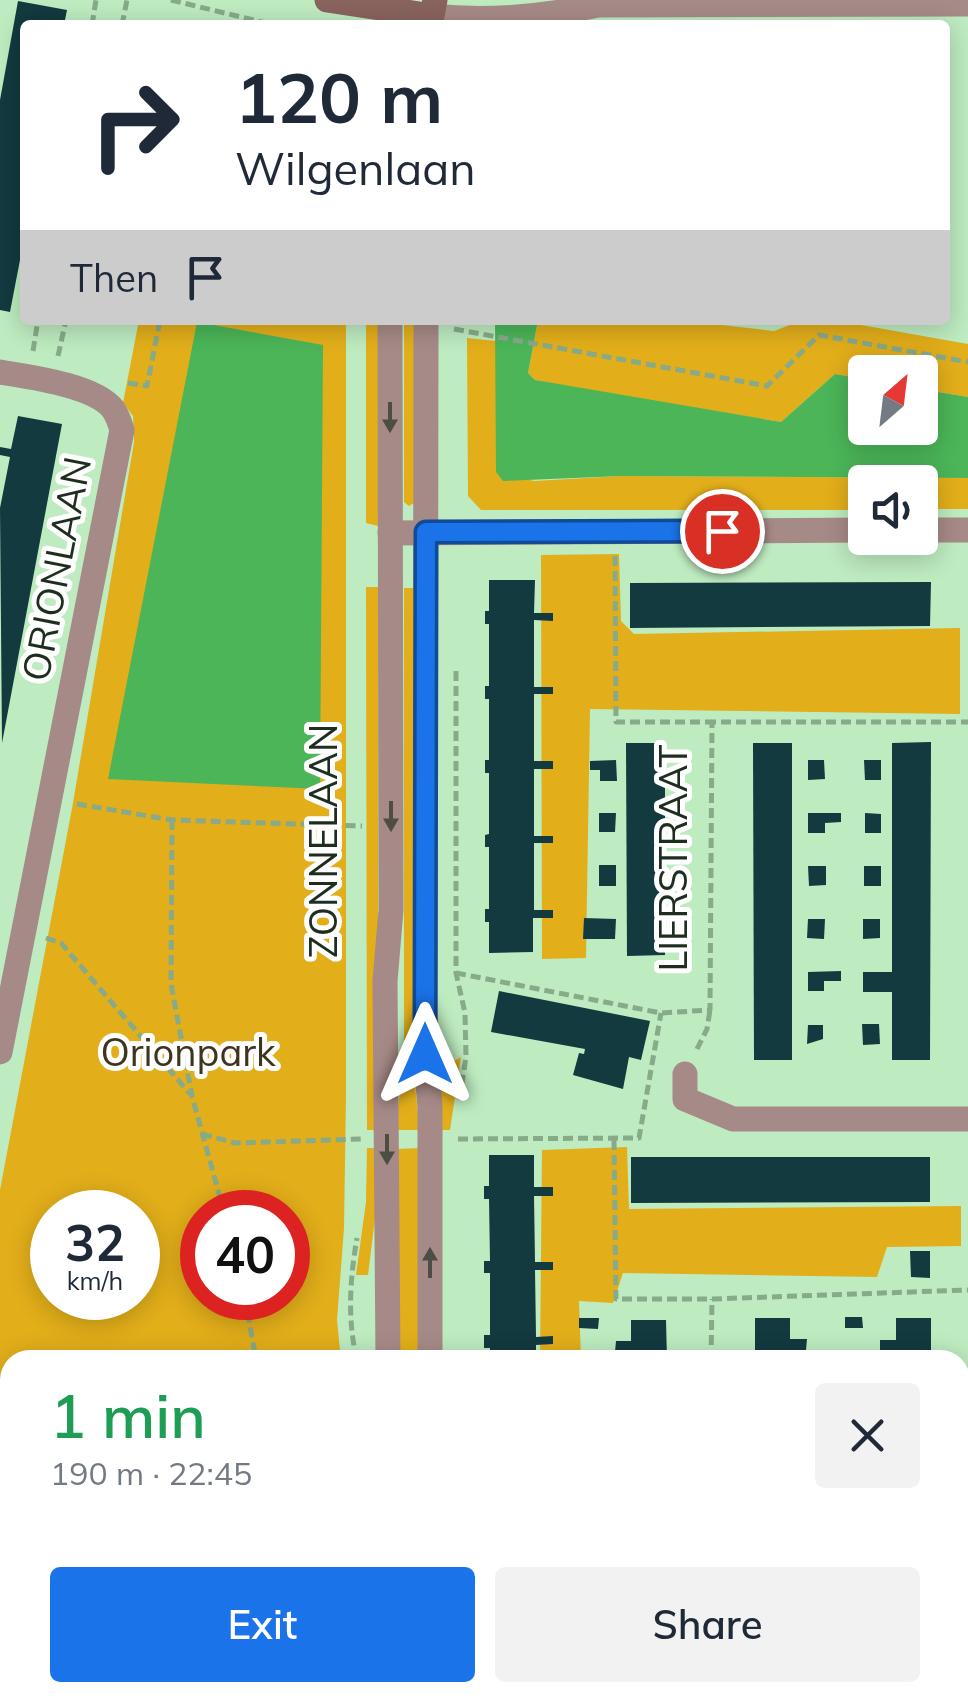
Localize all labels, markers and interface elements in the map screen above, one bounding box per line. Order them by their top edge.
text: 120 m [235,53,443,141]
icon: right [70,60,200,190]
text: Wilgenlaan [235,140,476,196]
icon: arrive [178,250,233,305]
text: Then [70,254,158,302]
north arrow [848,355,938,445]
map controls [848,355,938,555]
one-way arrow [382,402,398,434]
street label: ORIONLAAN [11,453,101,685]
button: sound [848,465,938,555]
pin [680,489,765,574]
icon: arrive [695,504,750,559]
street label: ZONNELAAN [299,724,347,958]
street label: LIERSTRAAT [649,744,697,972]
one-way arrow [383,801,399,833]
position arrow [373,1002,477,1106]
park label: Orionpark [100,1028,276,1076]
one-way arrow [379,1133,395,1165]
speed limit sign: 40 [180,1190,310,1320]
text: 32 [65,1211,125,1274]
one-way arrow [422,1246,438,1278]
text: km/h [67,1265,123,1296]
text: 1 min [50,1378,206,1453]
button: close [815,1383,920,1488]
text: 190 m · 22:45 [50,1453,252,1493]
button: Exit [50,1567,475,1682]
button: Share [495,1567,920,1682]

